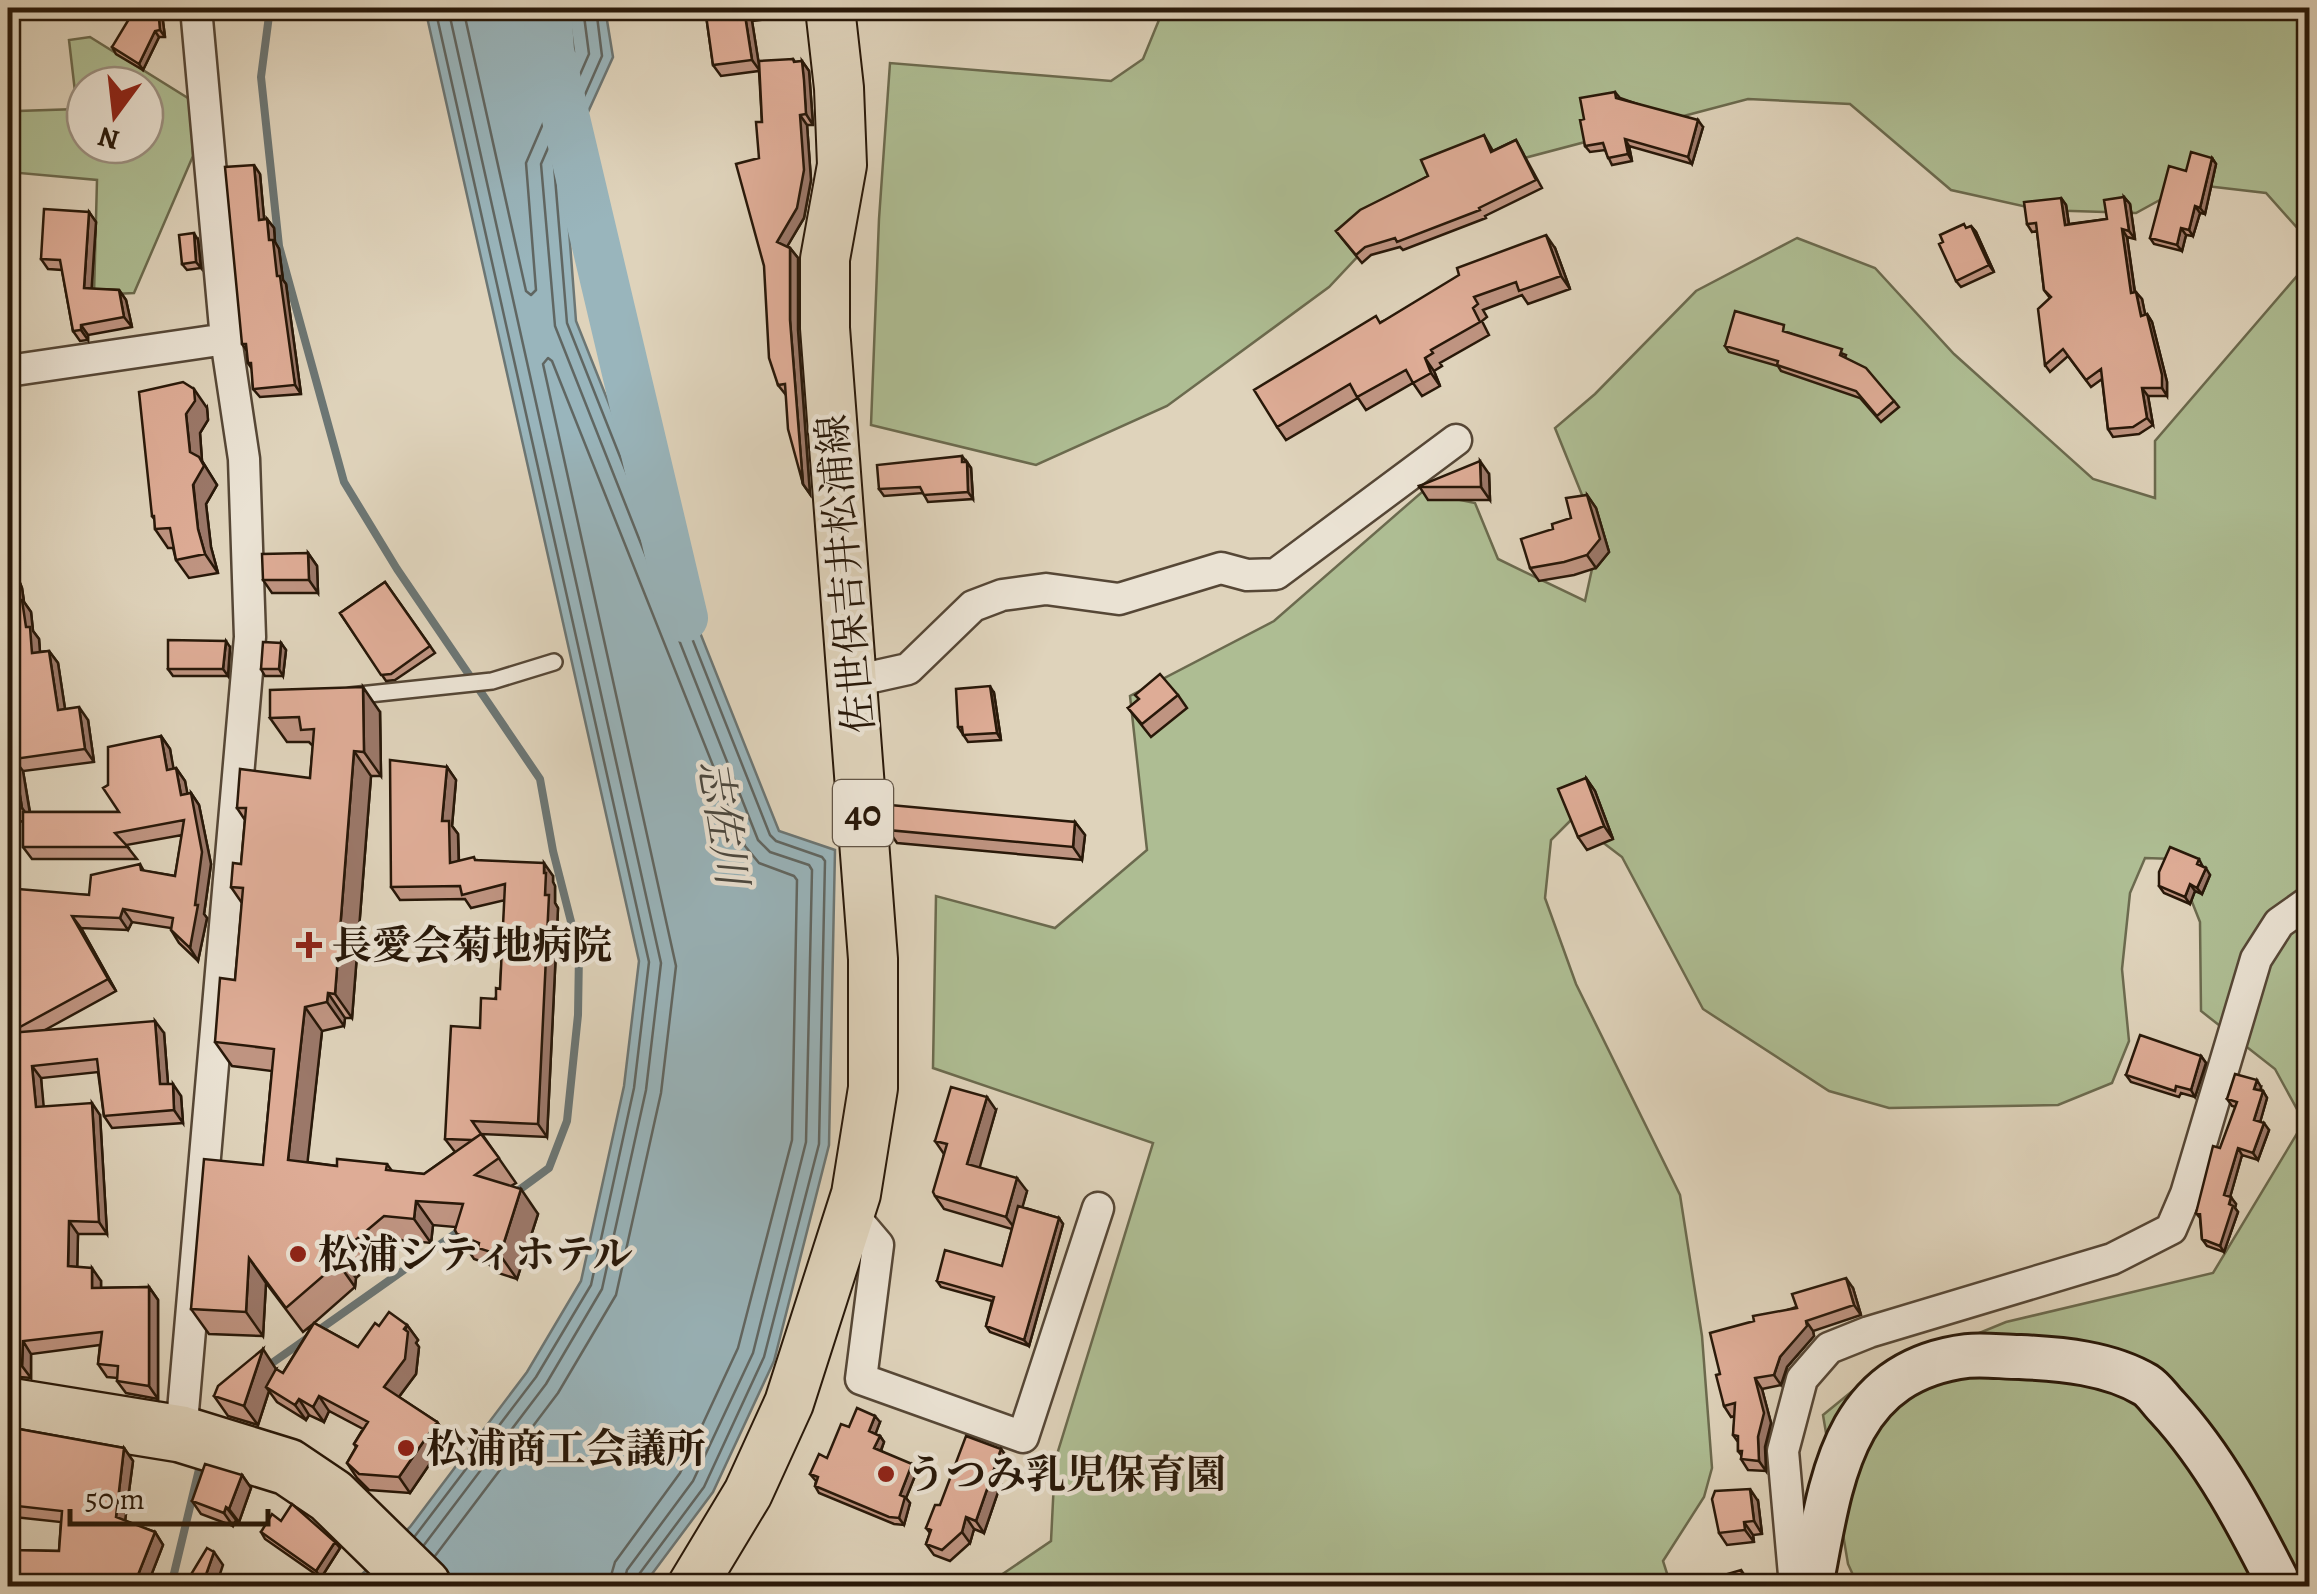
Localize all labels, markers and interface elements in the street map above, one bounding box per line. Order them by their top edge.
north arrow [65,65,165,165]
text: N [94,117,124,159]
street label: 佐世保吉井松浦線 [804,412,887,736]
water label: 志佐川 [686,755,762,893]
road number: 40 [833,780,893,846]
place label: 長愛会菊地病院 [332,918,612,973]
marker: 長愛会菊地病院 [296,932,322,958]
place label: 松浦シティホテル [318,1227,633,1282]
marker: 松浦シティホテル [287,1243,309,1265]
place label: 松浦商工会議所 [426,1421,706,1476]
marker: 松浦商工会議所 [395,1437,417,1459]
place label: うつみ乳児保育園 [906,1447,1226,1502]
marker: うつみ乳児保育園 [875,1463,897,1485]
scale bar [70,1464,268,1526]
text: 50 m [85,1479,145,1519]

